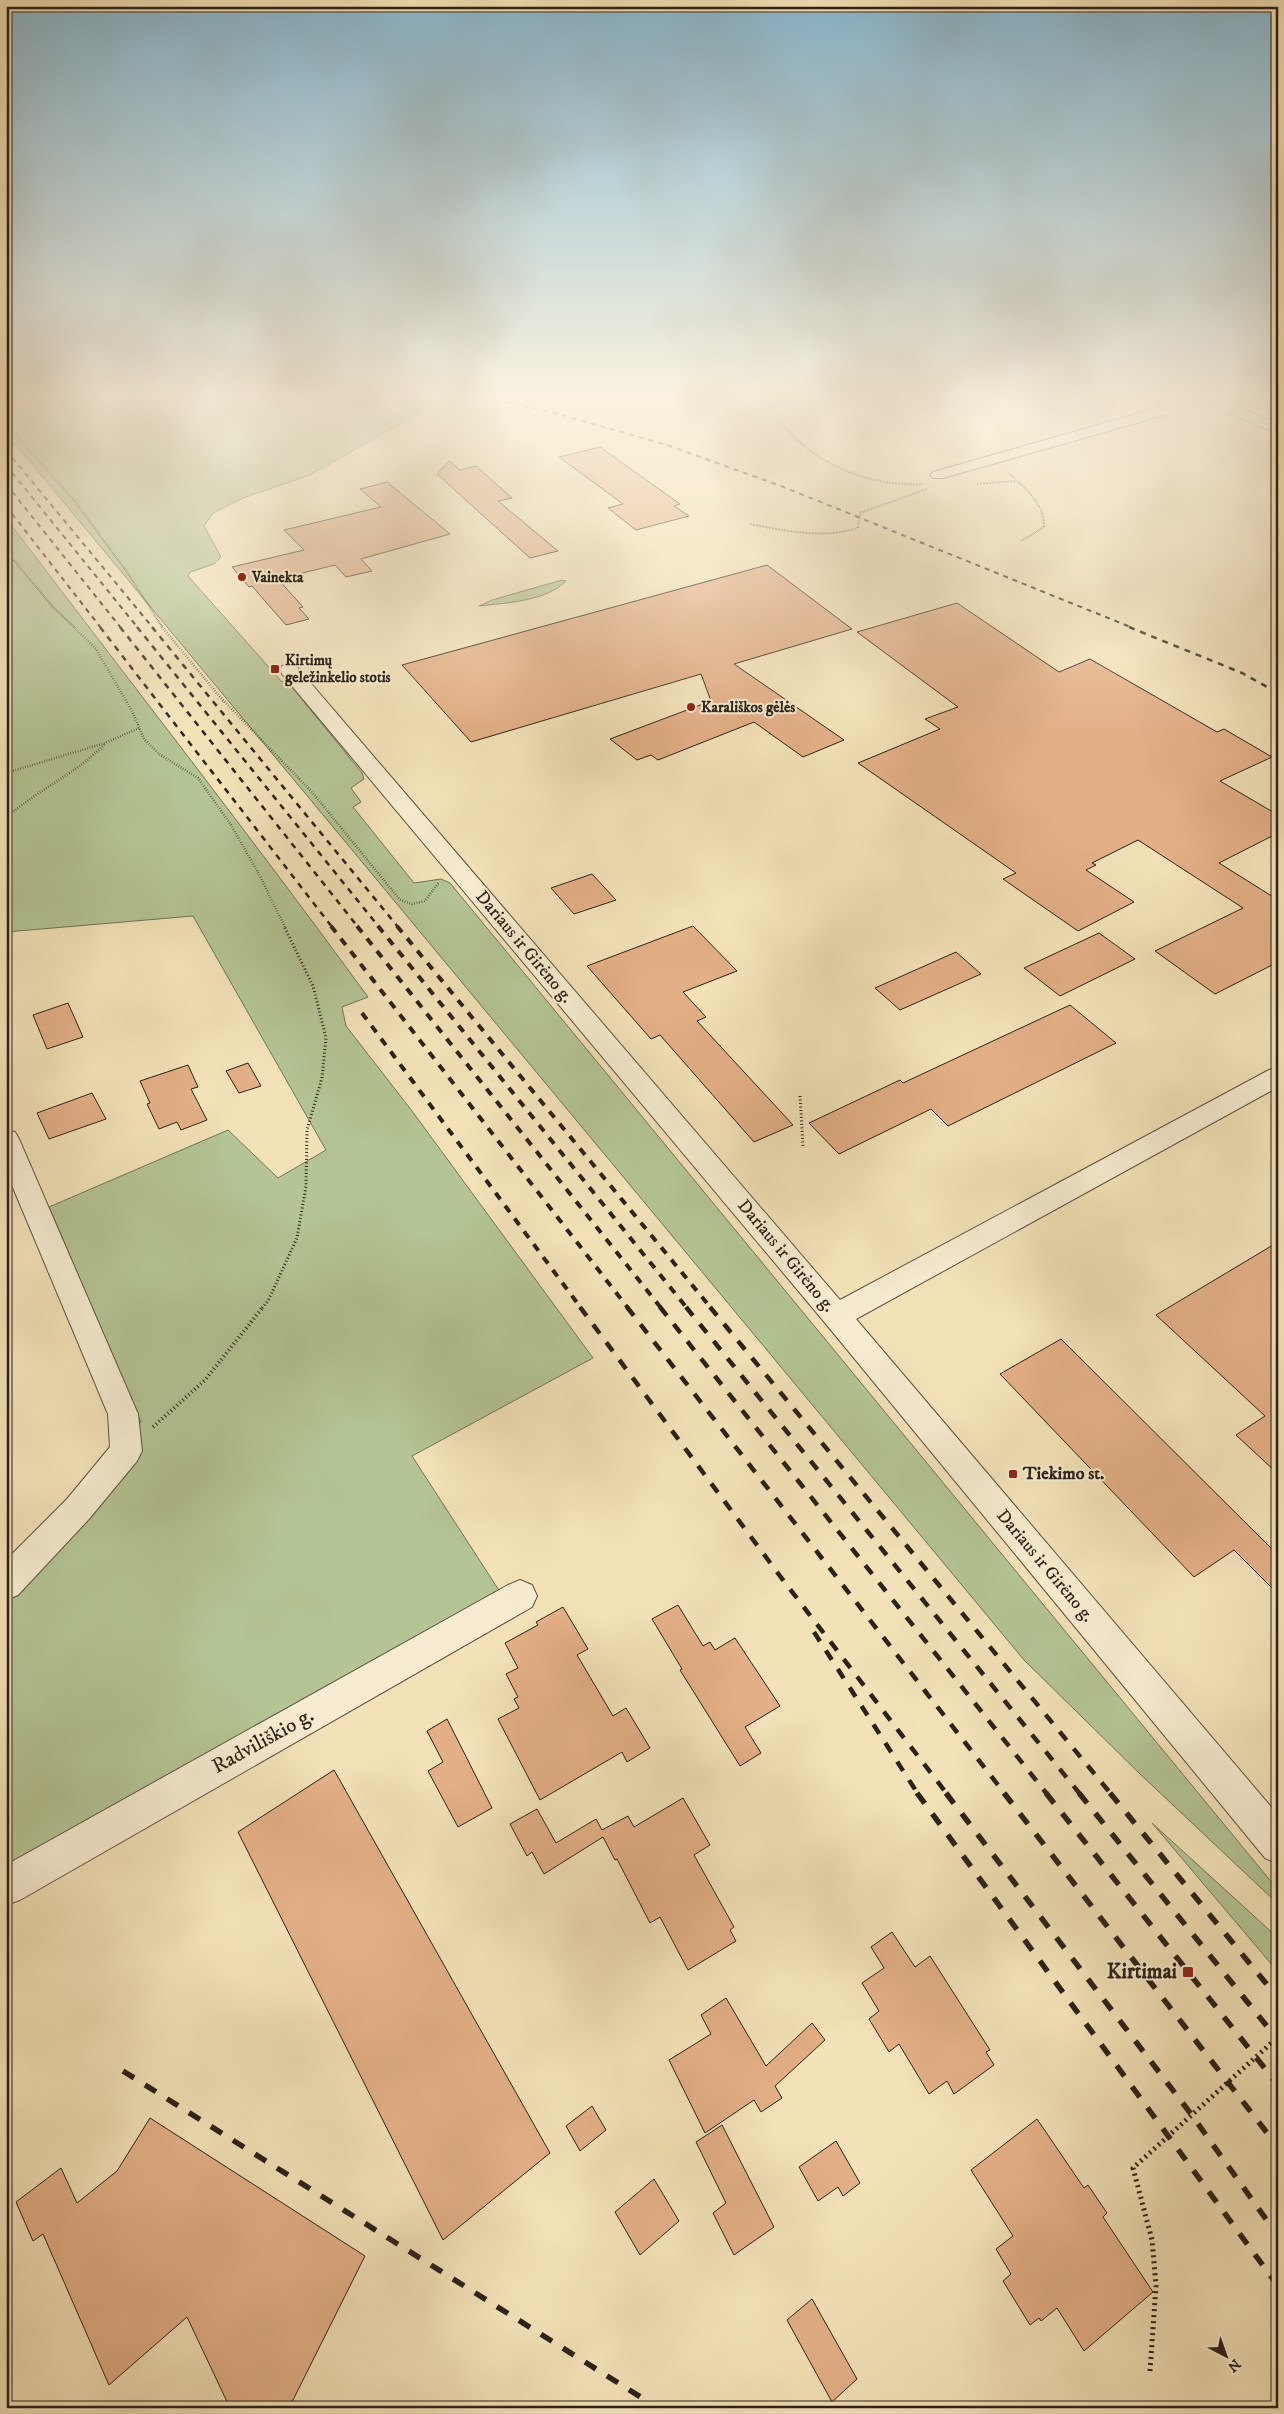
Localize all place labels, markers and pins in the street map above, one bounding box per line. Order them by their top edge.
place label: Vainekta [251,568,304,587]
marker: Vainekta [236,571,248,583]
place label: Kirtimų geležinkelio stotis [284,651,391,687]
marker: Kirtimų geležinkelio stotis [269,663,281,675]
place label: Karališkos gėlės [701,698,795,717]
marker: Karališkos gėlės [685,701,697,713]
place label: Tiekimo st. [1022,1463,1104,1485]
marker: Tiekimo st. [1007,1468,1019,1480]
place label: Kirtimai [1107,1959,1178,1985]
marker: Kirtimai [1181,1965,1195,1979]

